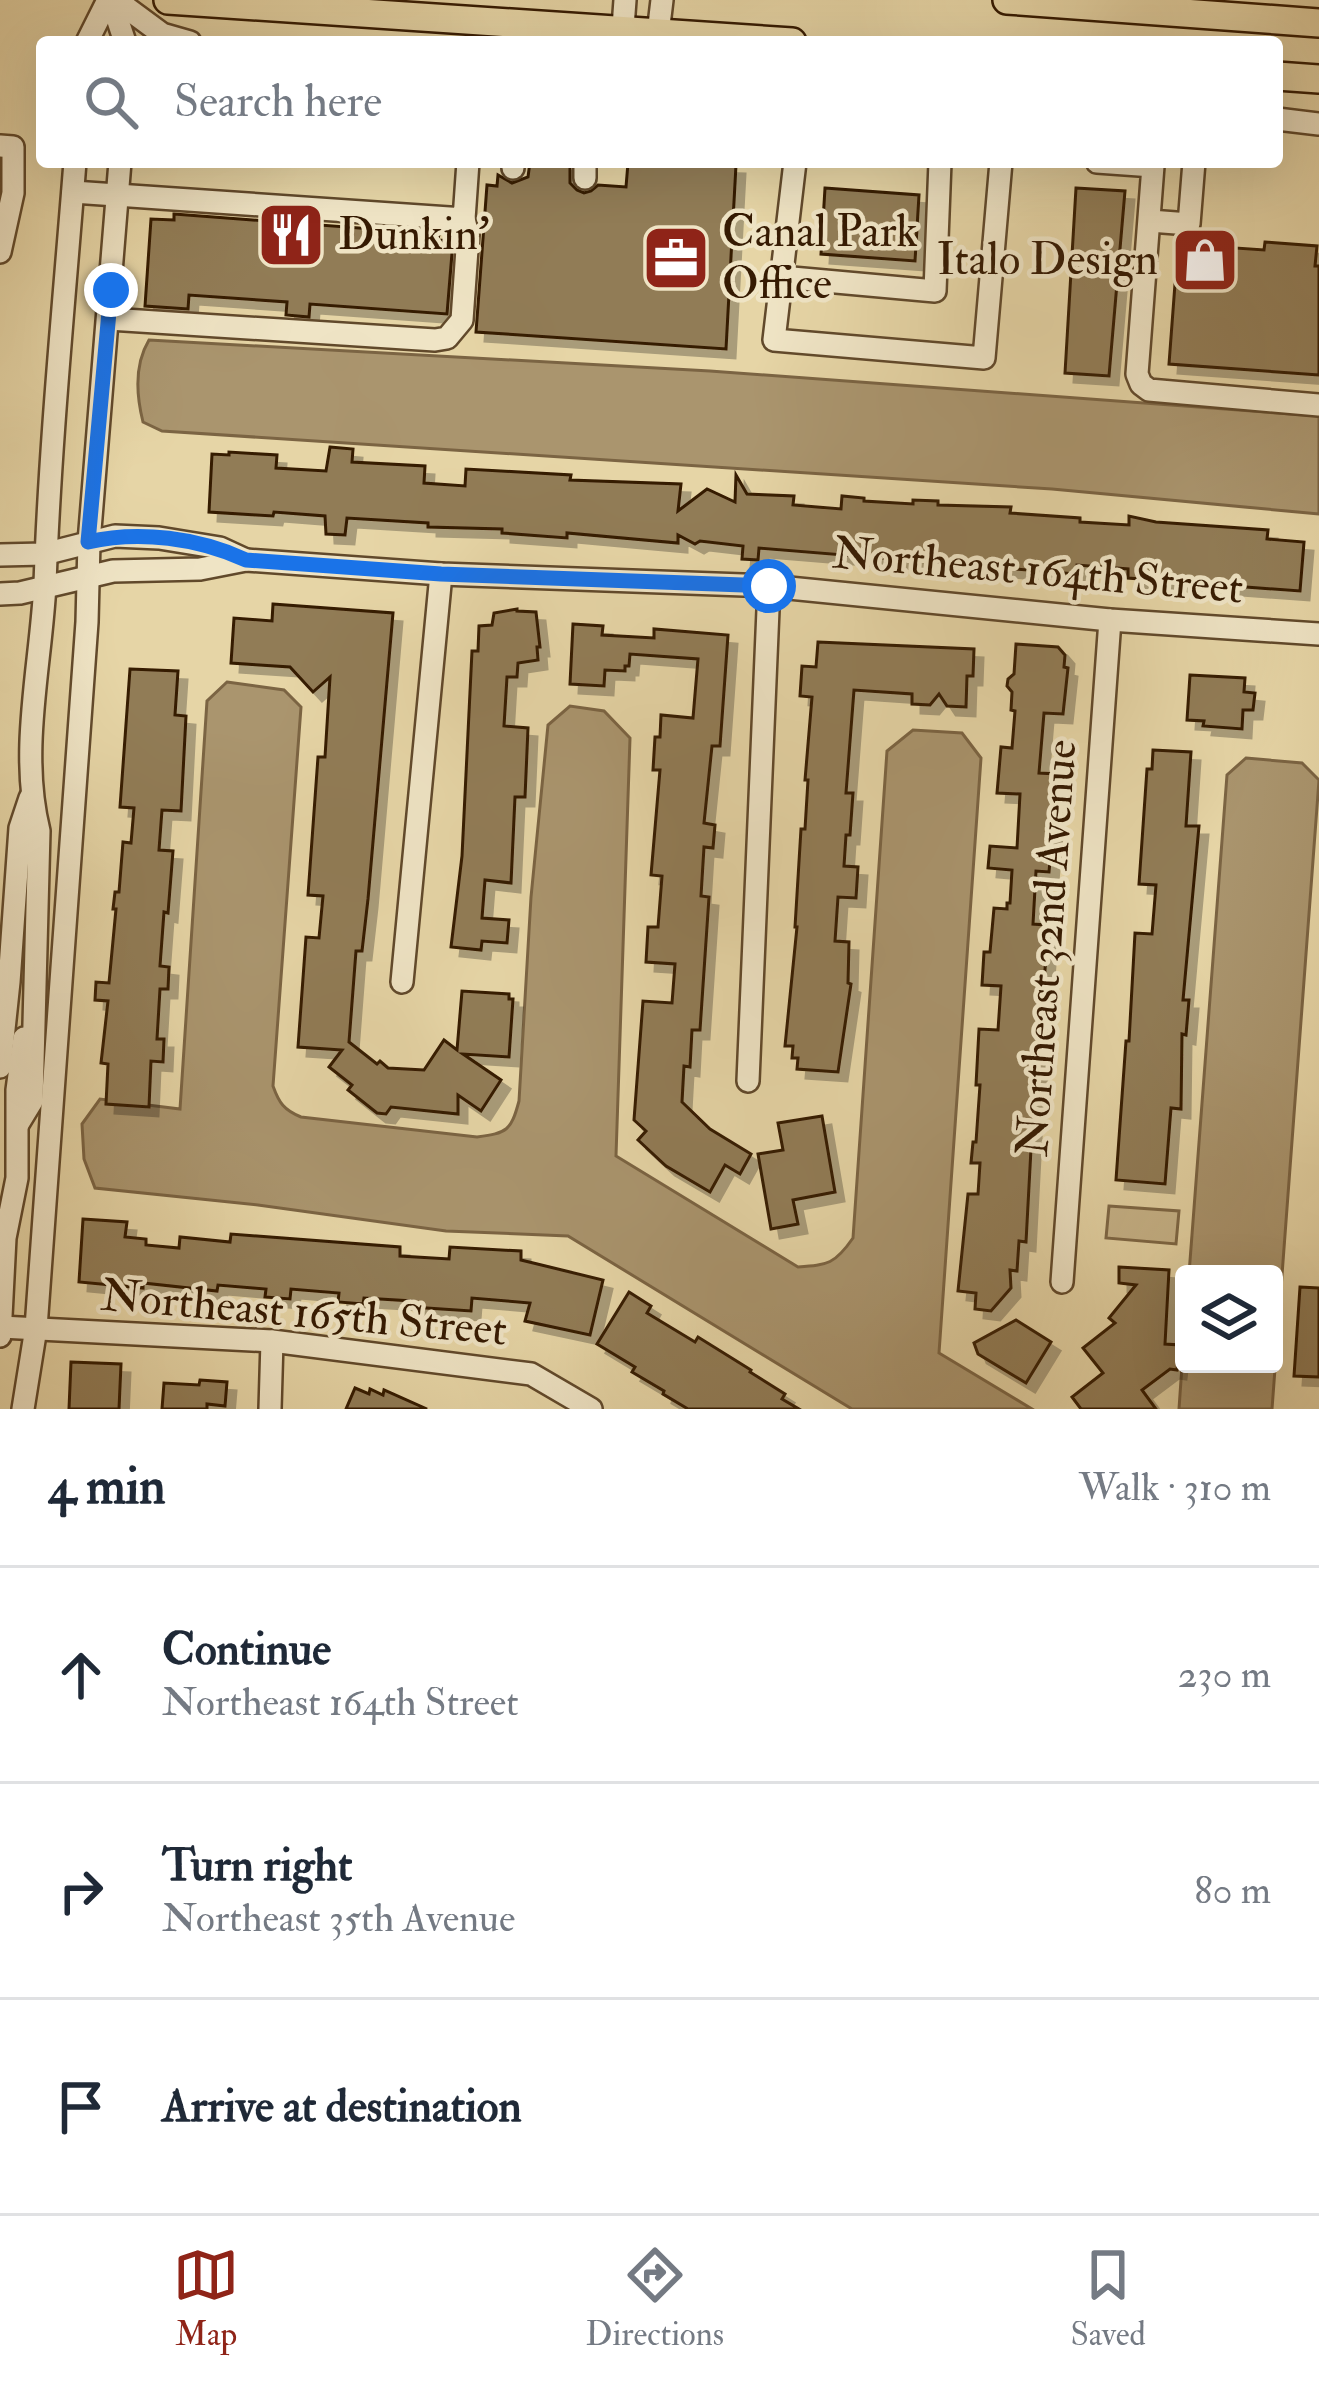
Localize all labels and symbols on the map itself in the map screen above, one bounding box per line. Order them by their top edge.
restaurant icon: Dunkin' [256,200,326,270]
place label: Canal Park Office [722,204,918,312]
place label: Dunkin' [338,207,489,263]
office icon: Canal Park Office [641,223,711,293]
shop icon: Italo Design [1170,225,1240,295]
place label: Italo Design [937,232,1158,288]
route end [84,263,138,317]
street label: Northeast 164th Street [831,525,1245,617]
route start [742,559,796,613]
street label: Northeast 32nd Avenue [1004,738,1090,1158]
street label: Northeast 165th Street [99,1267,509,1359]

